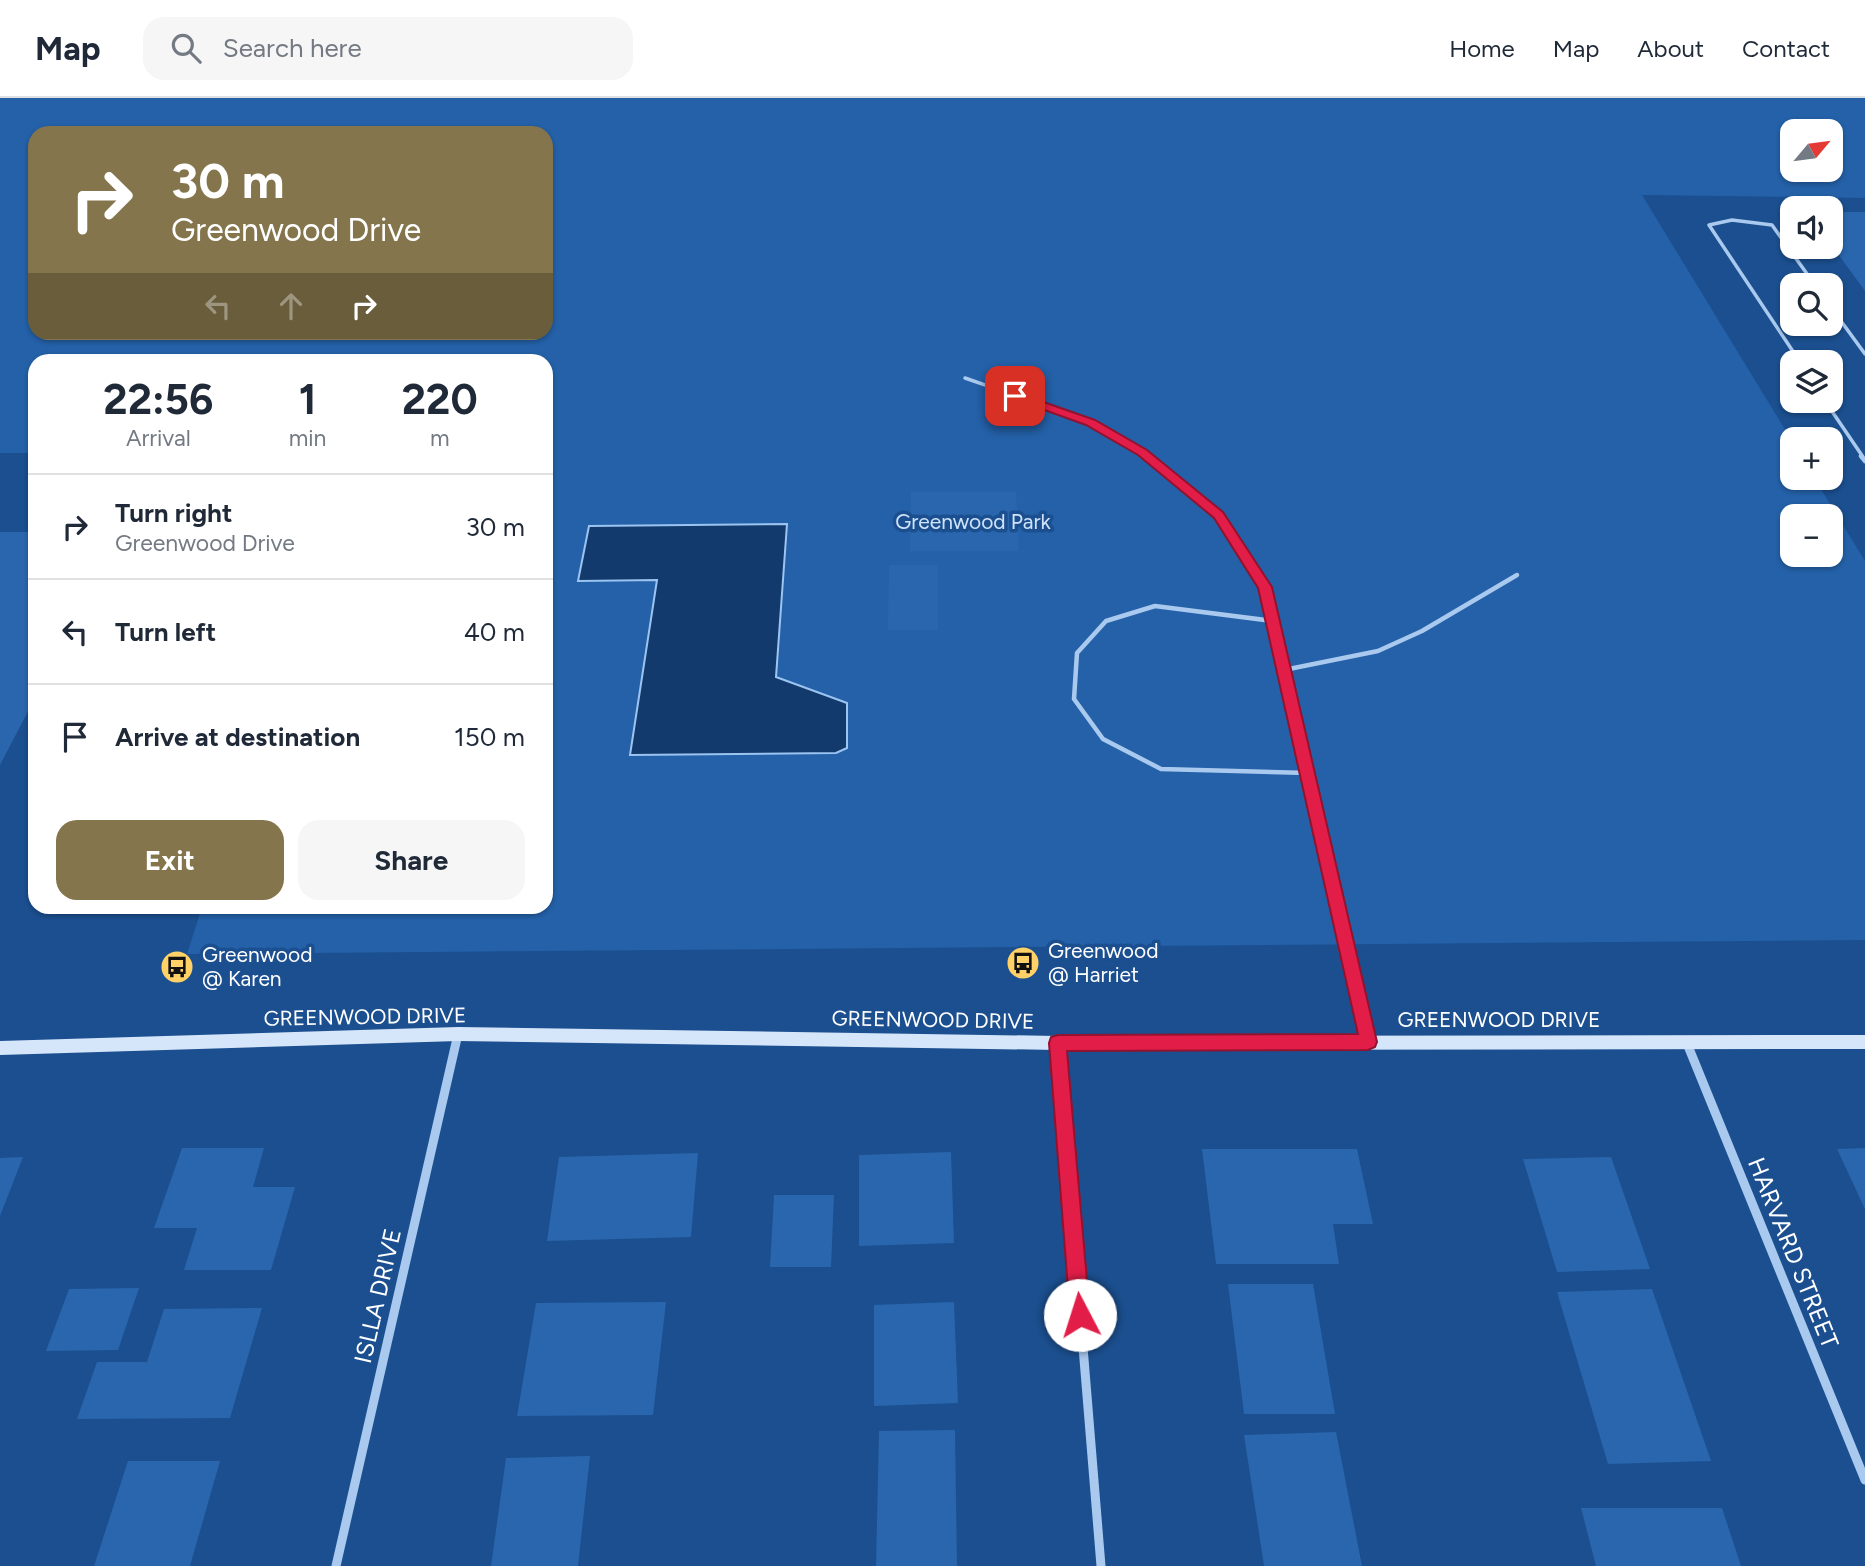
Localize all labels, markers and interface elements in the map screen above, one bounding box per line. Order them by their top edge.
search box [143,17,633,80]
text: Map [35,29,101,68]
icon: search [167,29,205,67]
text: Search here [223,32,362,64]
text: Home [1449,34,1515,63]
text: Map [1553,34,1599,63]
text: About [1637,34,1704,63]
text: Contact [1742,34,1830,63]
north arrow [1780,119,1843,182]
map controls [1780,119,1843,567]
text: 30 m [171,151,284,210]
icon: right [56,154,147,245]
button: sound [1780,196,1843,259]
text: Greenwood Drive [171,211,421,249]
button: search [1780,273,1843,336]
icon: left [199,287,237,325]
icon: ahead [272,287,310,325]
icon: right [345,287,383,325]
button: layers [1780,350,1843,413]
pin [985,366,1045,426]
text: 22:56 [103,374,213,425]
text: 1 [299,374,316,425]
text: 220 [402,374,478,425]
icon: arrive [996,377,1034,415]
text: Arrival [126,424,191,452]
text: min [289,424,326,452]
text: m [430,424,450,452]
button: + [1780,427,1843,490]
text: Turn right [115,497,232,529]
button: − [1780,504,1843,567]
icon: right [56,508,94,546]
park label: Greenwood Park [895,509,1052,534]
text: 30 m [466,511,525,543]
text: Greenwood Drive [115,529,295,557]
icon: left [56,613,94,651]
text: Turn left [115,616,216,648]
text: 40 m [464,616,525,648]
icon: arrive [56,718,94,756]
text: Arrive at destination [115,721,360,753]
text: 150 m [454,721,525,753]
button: Exit [56,820,284,900]
button: Share [298,820,525,900]
place label: Greenwood @ Harriet [1048,938,1158,987]
place label: Greenwood @ Karen [202,942,312,991]
bus stop icon: Greenwood @ Harriet [1004,944,1042,982]
bus stop icon: Greenwood @ Karen [158,948,196,986]
street label: GREENWOOD DRIVE [263,1002,467,1031]
street label: GREENWOOD DRIVE [831,1005,1035,1034]
street label: GREENWOOD DRIVE [1398,1007,1600,1032]
street label: HARVARD STREET [1742,1153,1845,1352]
street label: ISLLA DRIVE [348,1226,407,1366]
position arrow [1043,1278,1117,1352]

